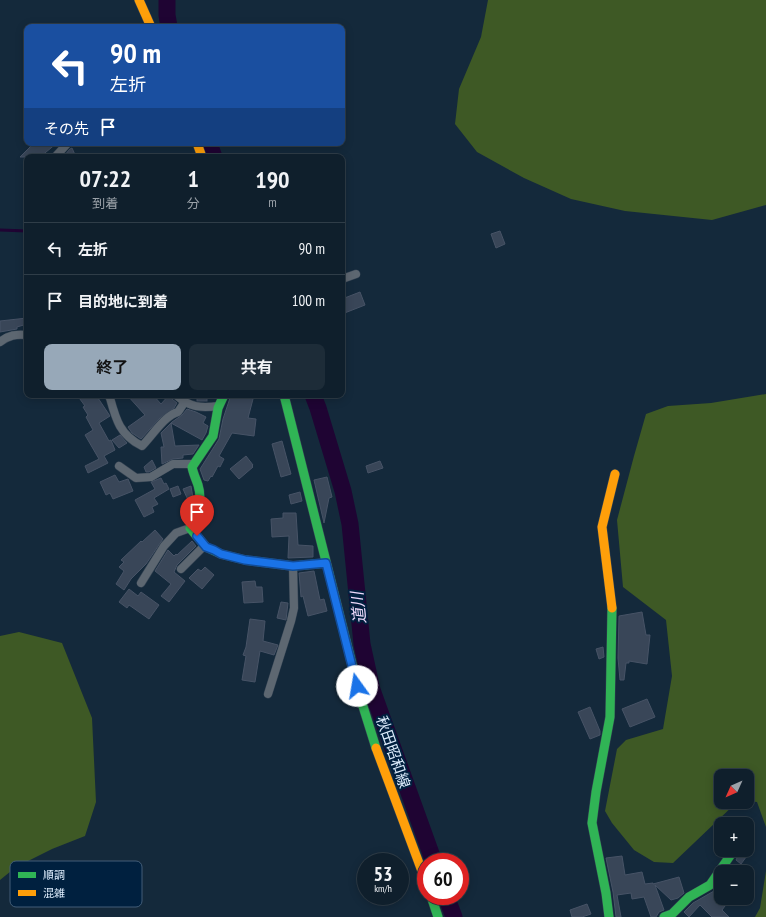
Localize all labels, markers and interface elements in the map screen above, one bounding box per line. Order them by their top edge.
text: 90 m [110,34,161,71]
icon: left [44,40,96,92]
text: 左折 [110,73,146,96]
icon: arrive [97,116,119,138]
text: その先 [44,119,89,138]
text: 07:22 [79,163,131,194]
text: 1 [188,163,199,194]
text: 190 [255,164,290,195]
text: m [268,194,277,211]
text: 到着 [92,195,118,212]
text: 分 [187,195,200,212]
icon: left [44,238,66,260]
text: 90 m [299,239,325,258]
text: 左折 [78,240,108,259]
icon: arrive [44,290,66,312]
text: 100 m [292,291,325,310]
text: 目的地に到着 [78,292,168,311]
button: 終了 [44,344,181,390]
button: 共有 [189,344,325,390]
pin [180,495,214,536]
icon: arrive [186,501,208,523]
water label: 道川 [346,589,370,625]
position arrow [336,665,378,707]
street label: 秋田昭和線 [372,713,415,790]
north arrow [714,769,754,809]
map controls [714,769,754,905]
button: + [714,817,754,857]
speed limit sign: 60 [417,853,469,905]
legend [10,861,142,907]
text: 53 [373,861,393,887]
button: − [714,865,754,905]
text: 順調 [43,868,65,882]
text: km/h [374,882,392,895]
text: 混雑 [43,886,65,900]

